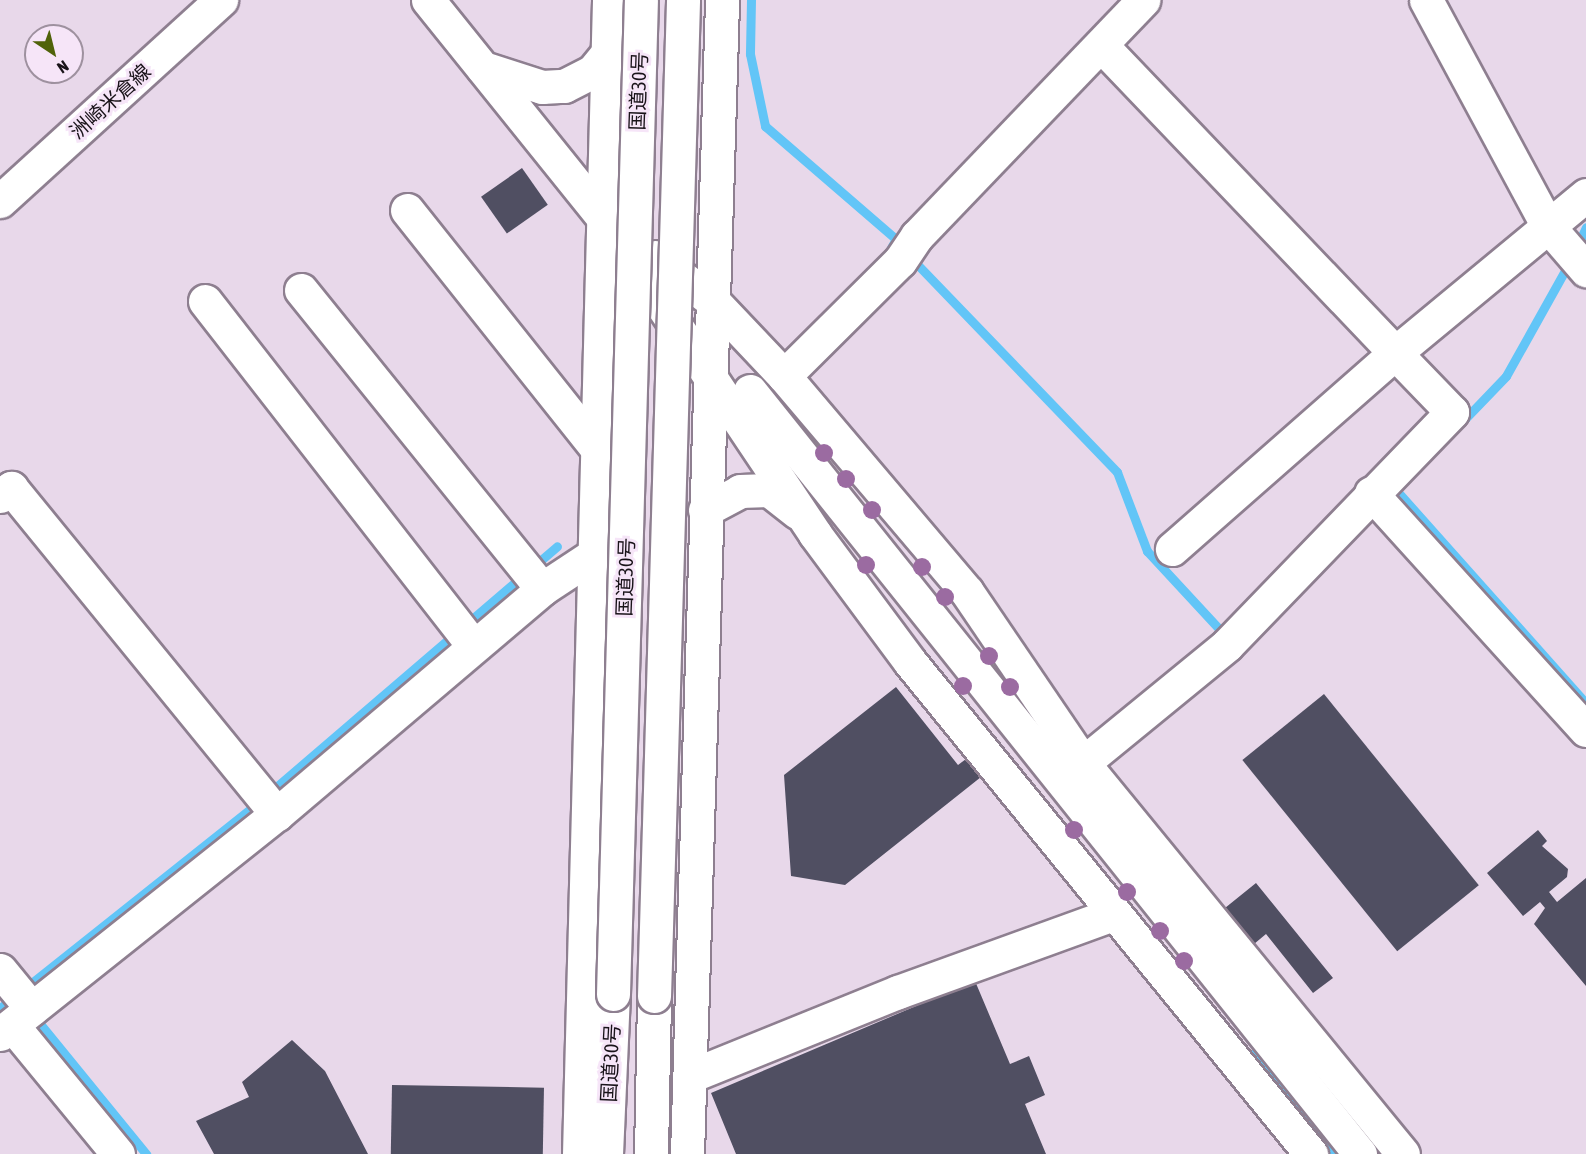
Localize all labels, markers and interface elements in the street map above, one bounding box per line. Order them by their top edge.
north arrow [24,24,84,84]
street label: 国道30号 [625,51,651,131]
text: N [54,57,72,77]
street label: 洲崎米倉線 [65,59,155,143]
street label: 国道30号 [612,537,638,617]
street label: 国道30号 [596,1023,624,1103]

